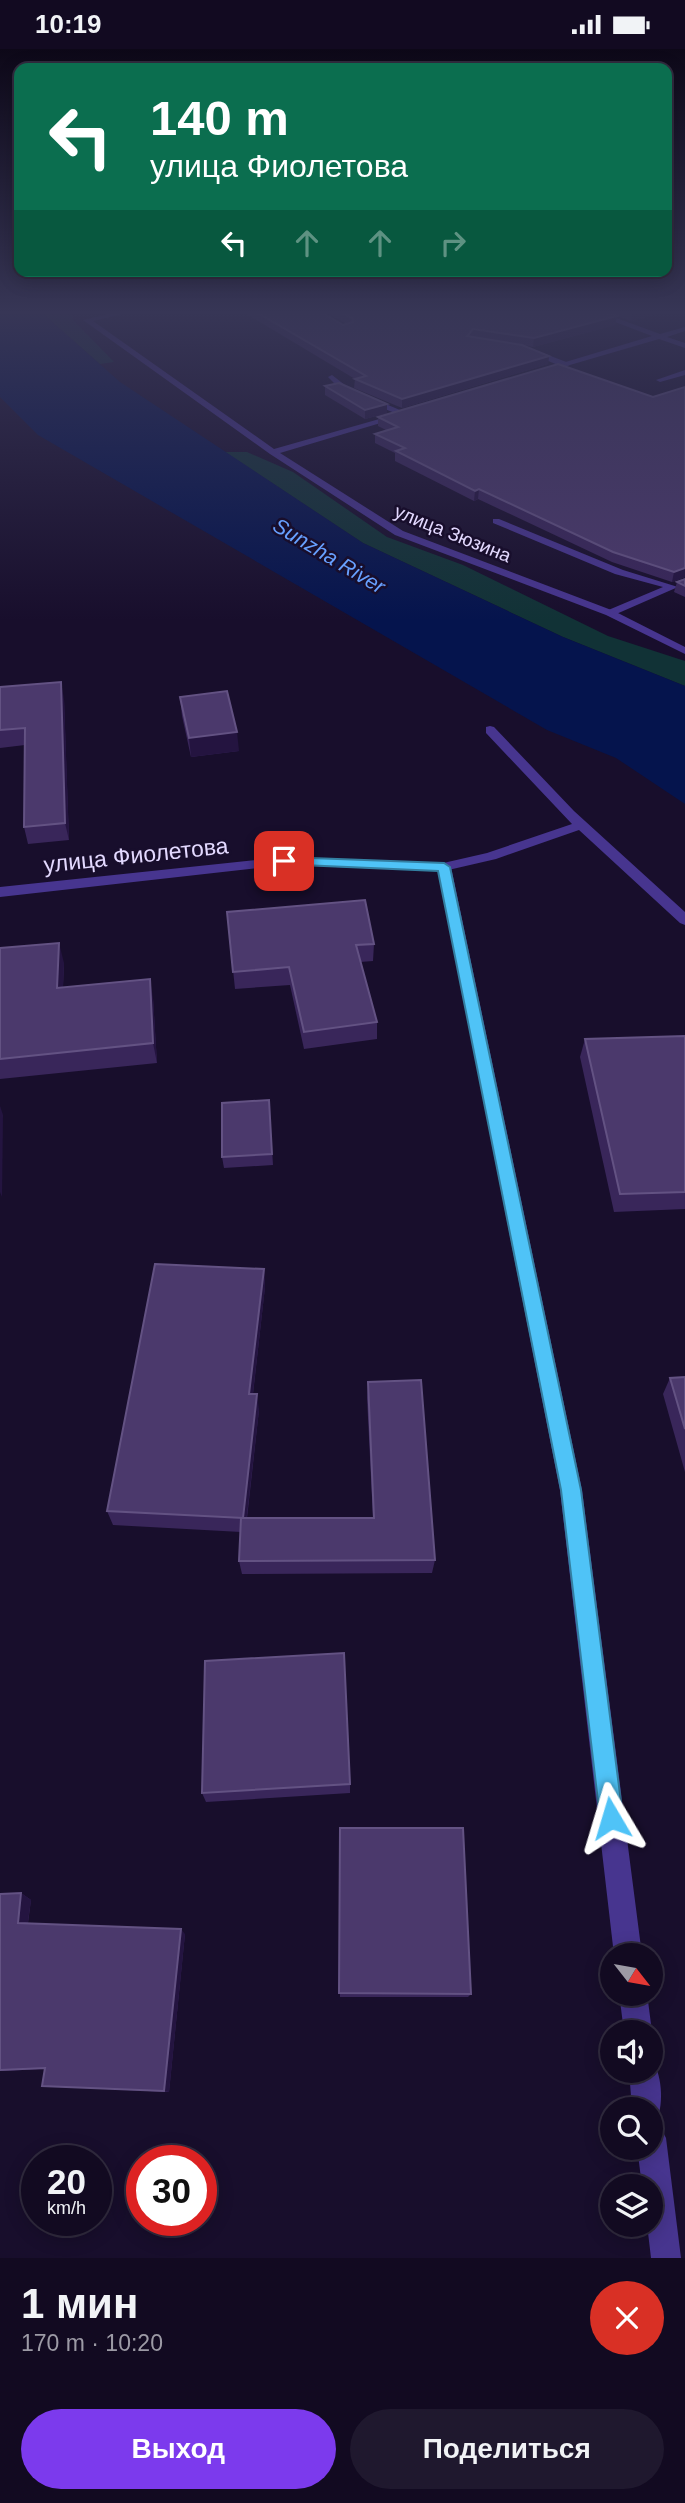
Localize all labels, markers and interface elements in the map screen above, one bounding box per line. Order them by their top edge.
text: 10:19 [35,9,102,39]
icon: left [35,91,126,182]
text: 140 m [150,91,289,145]
text: улица Фиолетова [150,148,408,184]
icon: left [215,224,253,262]
icon: ahead [288,224,326,262]
icon: ahead [361,224,399,262]
icon: right [434,224,472,262]
street label: улица Зюзина [392,501,514,567]
water label: Sunzha River [269,513,390,598]
pin [254,831,314,891]
street label: улица Фиолетова [42,832,230,878]
icon: arrive [265,842,303,880]
position arrow [574,1781,648,1855]
north arrow [600,1943,663,2005]
map controls [600,1943,663,2237]
button: sound [600,2020,663,2083]
button: search [600,2097,663,2160]
speed limit sign: 30 [126,2145,217,2236]
text: 20 [47,2162,86,2201]
button: layers [600,2174,663,2237]
text: km/h [47,2198,86,2218]
text: 1 мин [21,2280,138,2327]
button: close [590,2281,664,2355]
text: 170 m · 10:20 [21,2330,163,2356]
button: Выход [21,2409,336,2489]
button: Поделиться [350,2409,664,2489]

